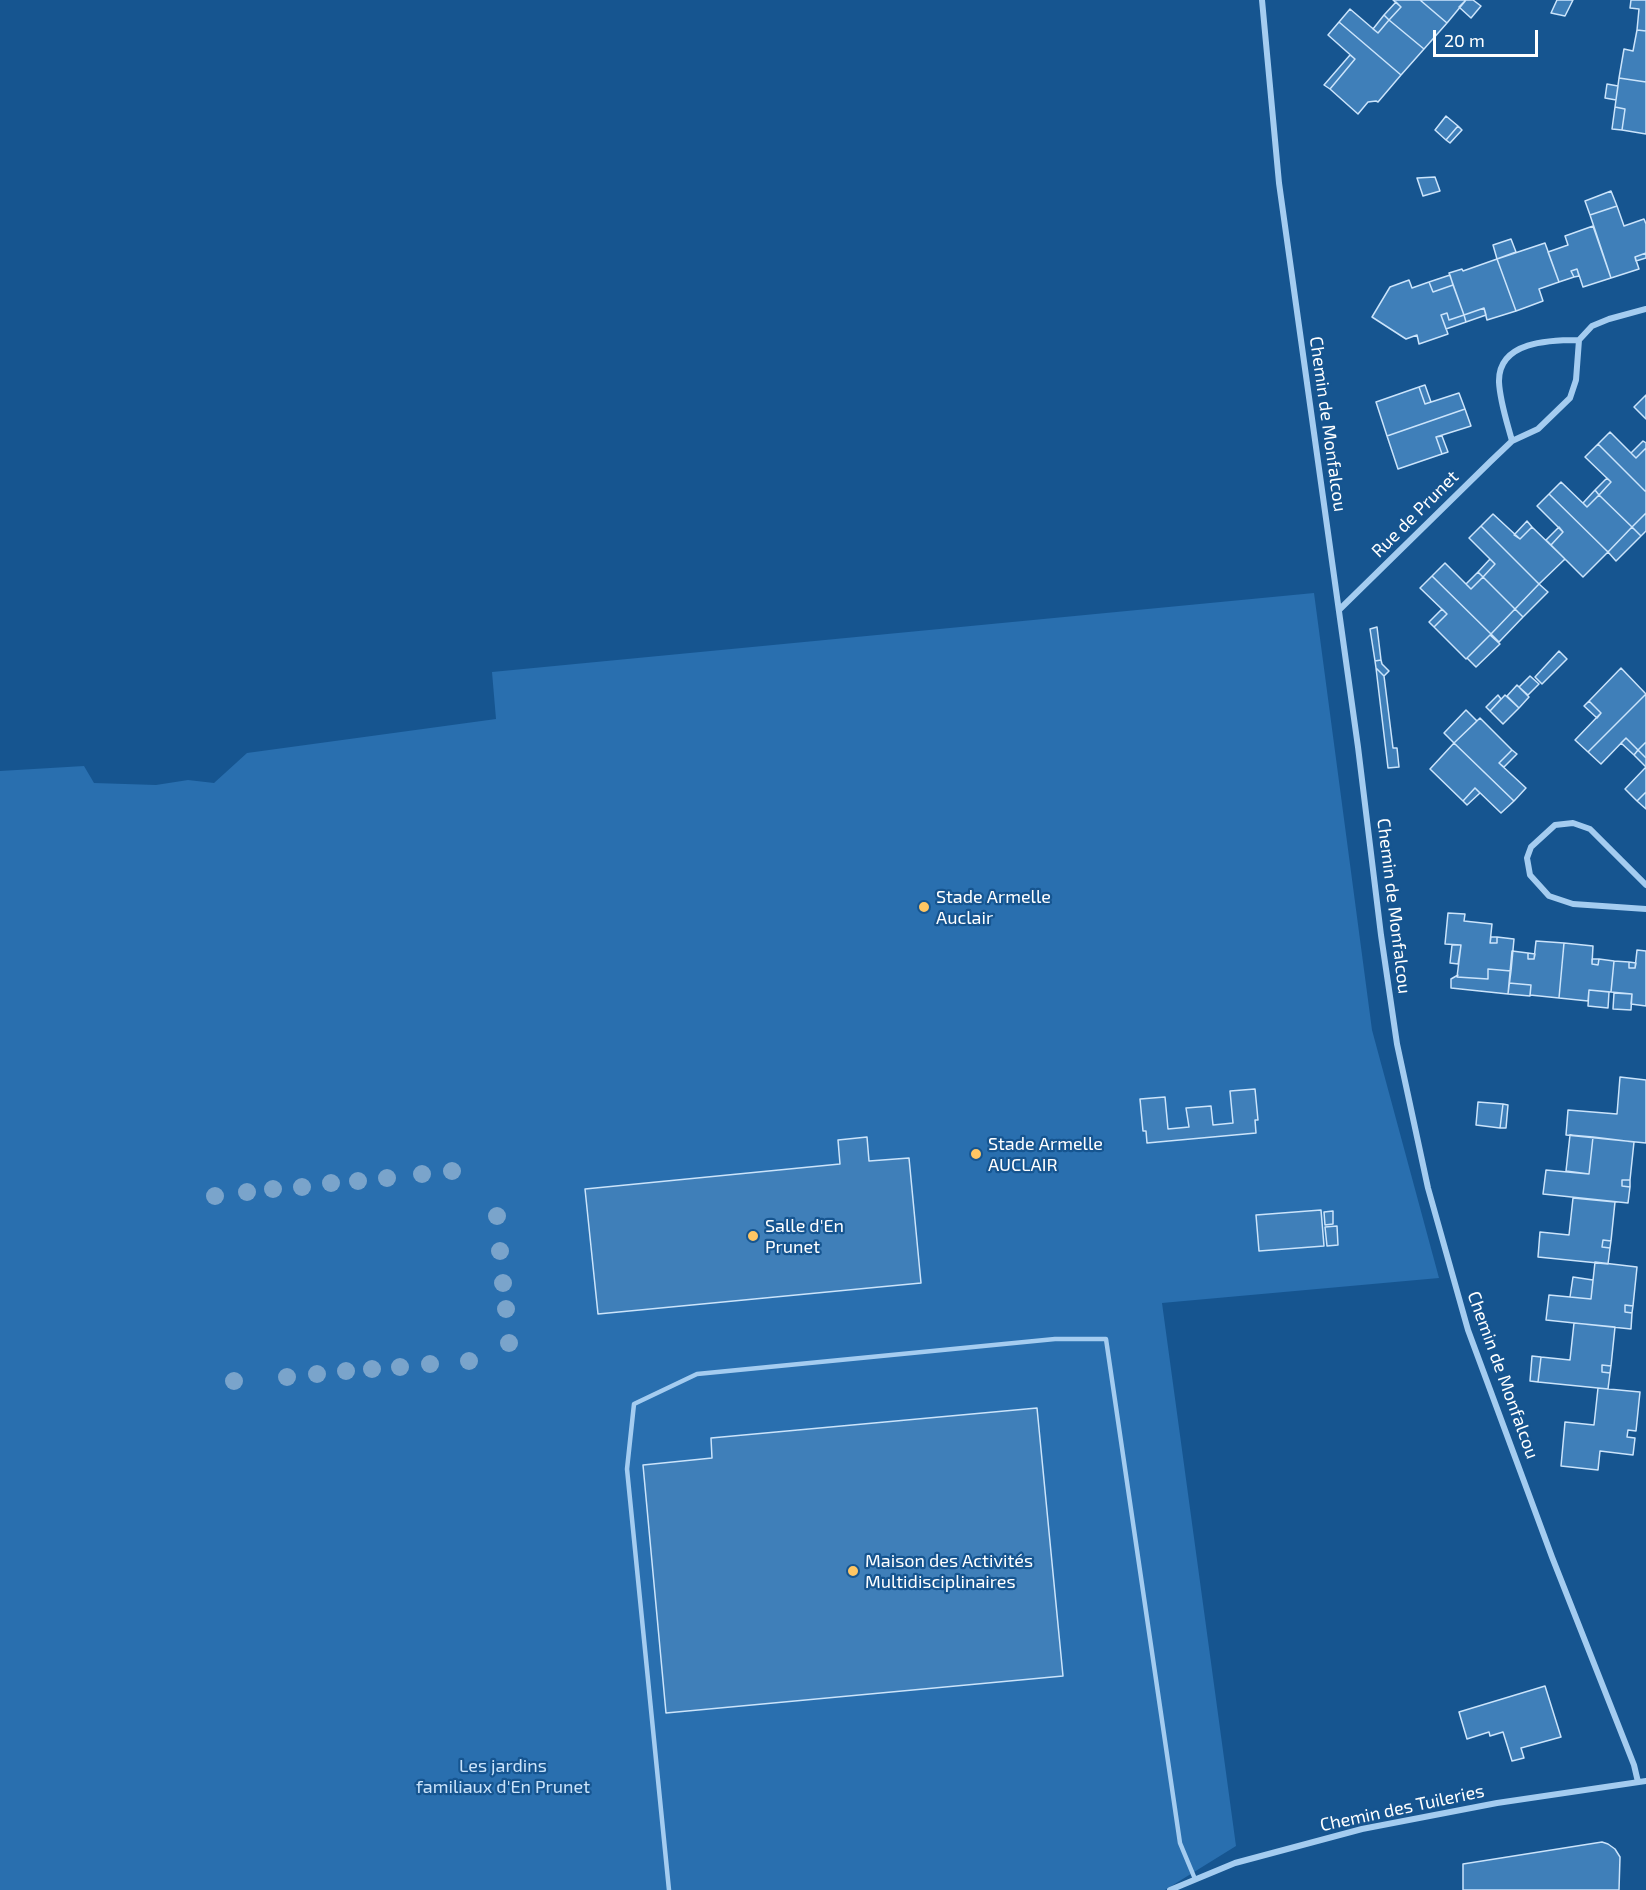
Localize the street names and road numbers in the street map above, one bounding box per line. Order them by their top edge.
street label: Chemin de Monfalcou [1305,335,1351,513]
street label: Rue de Prunet [1367,466,1463,562]
street label: Chemin de Monfalcou [1373,817,1415,995]
street label: Chemin de Monfalcou [1463,1288,1543,1462]
street label: Chemin des Tuileries [1318,1780,1486,1836]

